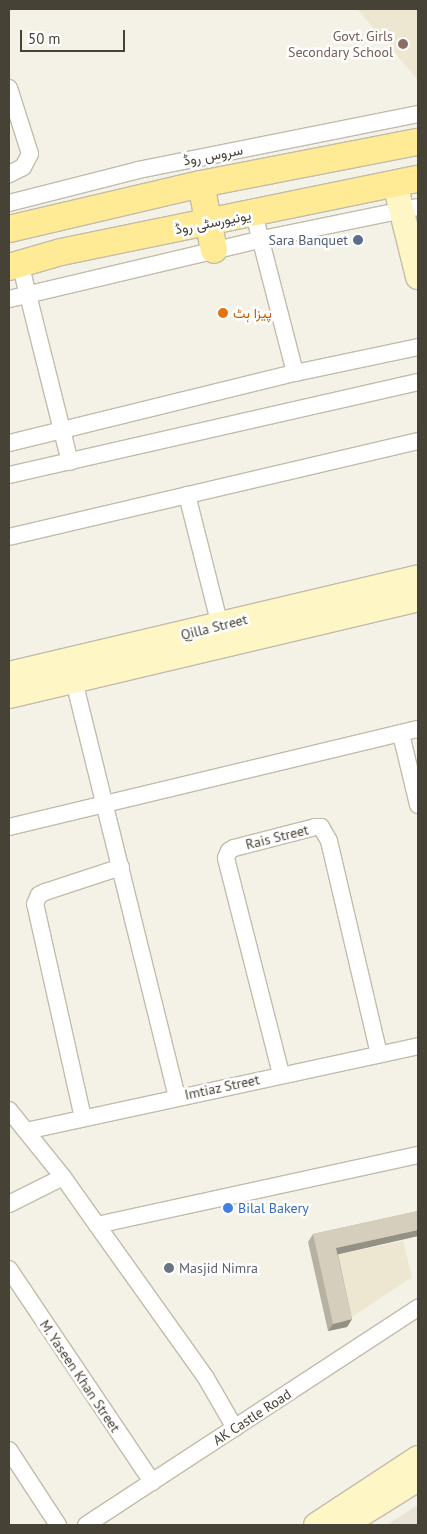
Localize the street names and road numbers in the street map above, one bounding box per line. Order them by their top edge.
street label: سروس روڈ [182,141,244,169]
street label: یونیورسٹی روڈ [174,206,252,238]
street label: Qilla Street [179,611,249,643]
street label: Rais Street [244,821,310,853]
street label: Imtiaz Street [183,1071,261,1103]
street label: M. Yaseen Khan Street [36,1316,124,1436]
street label: AK Castle Road [210,1385,294,1449]

